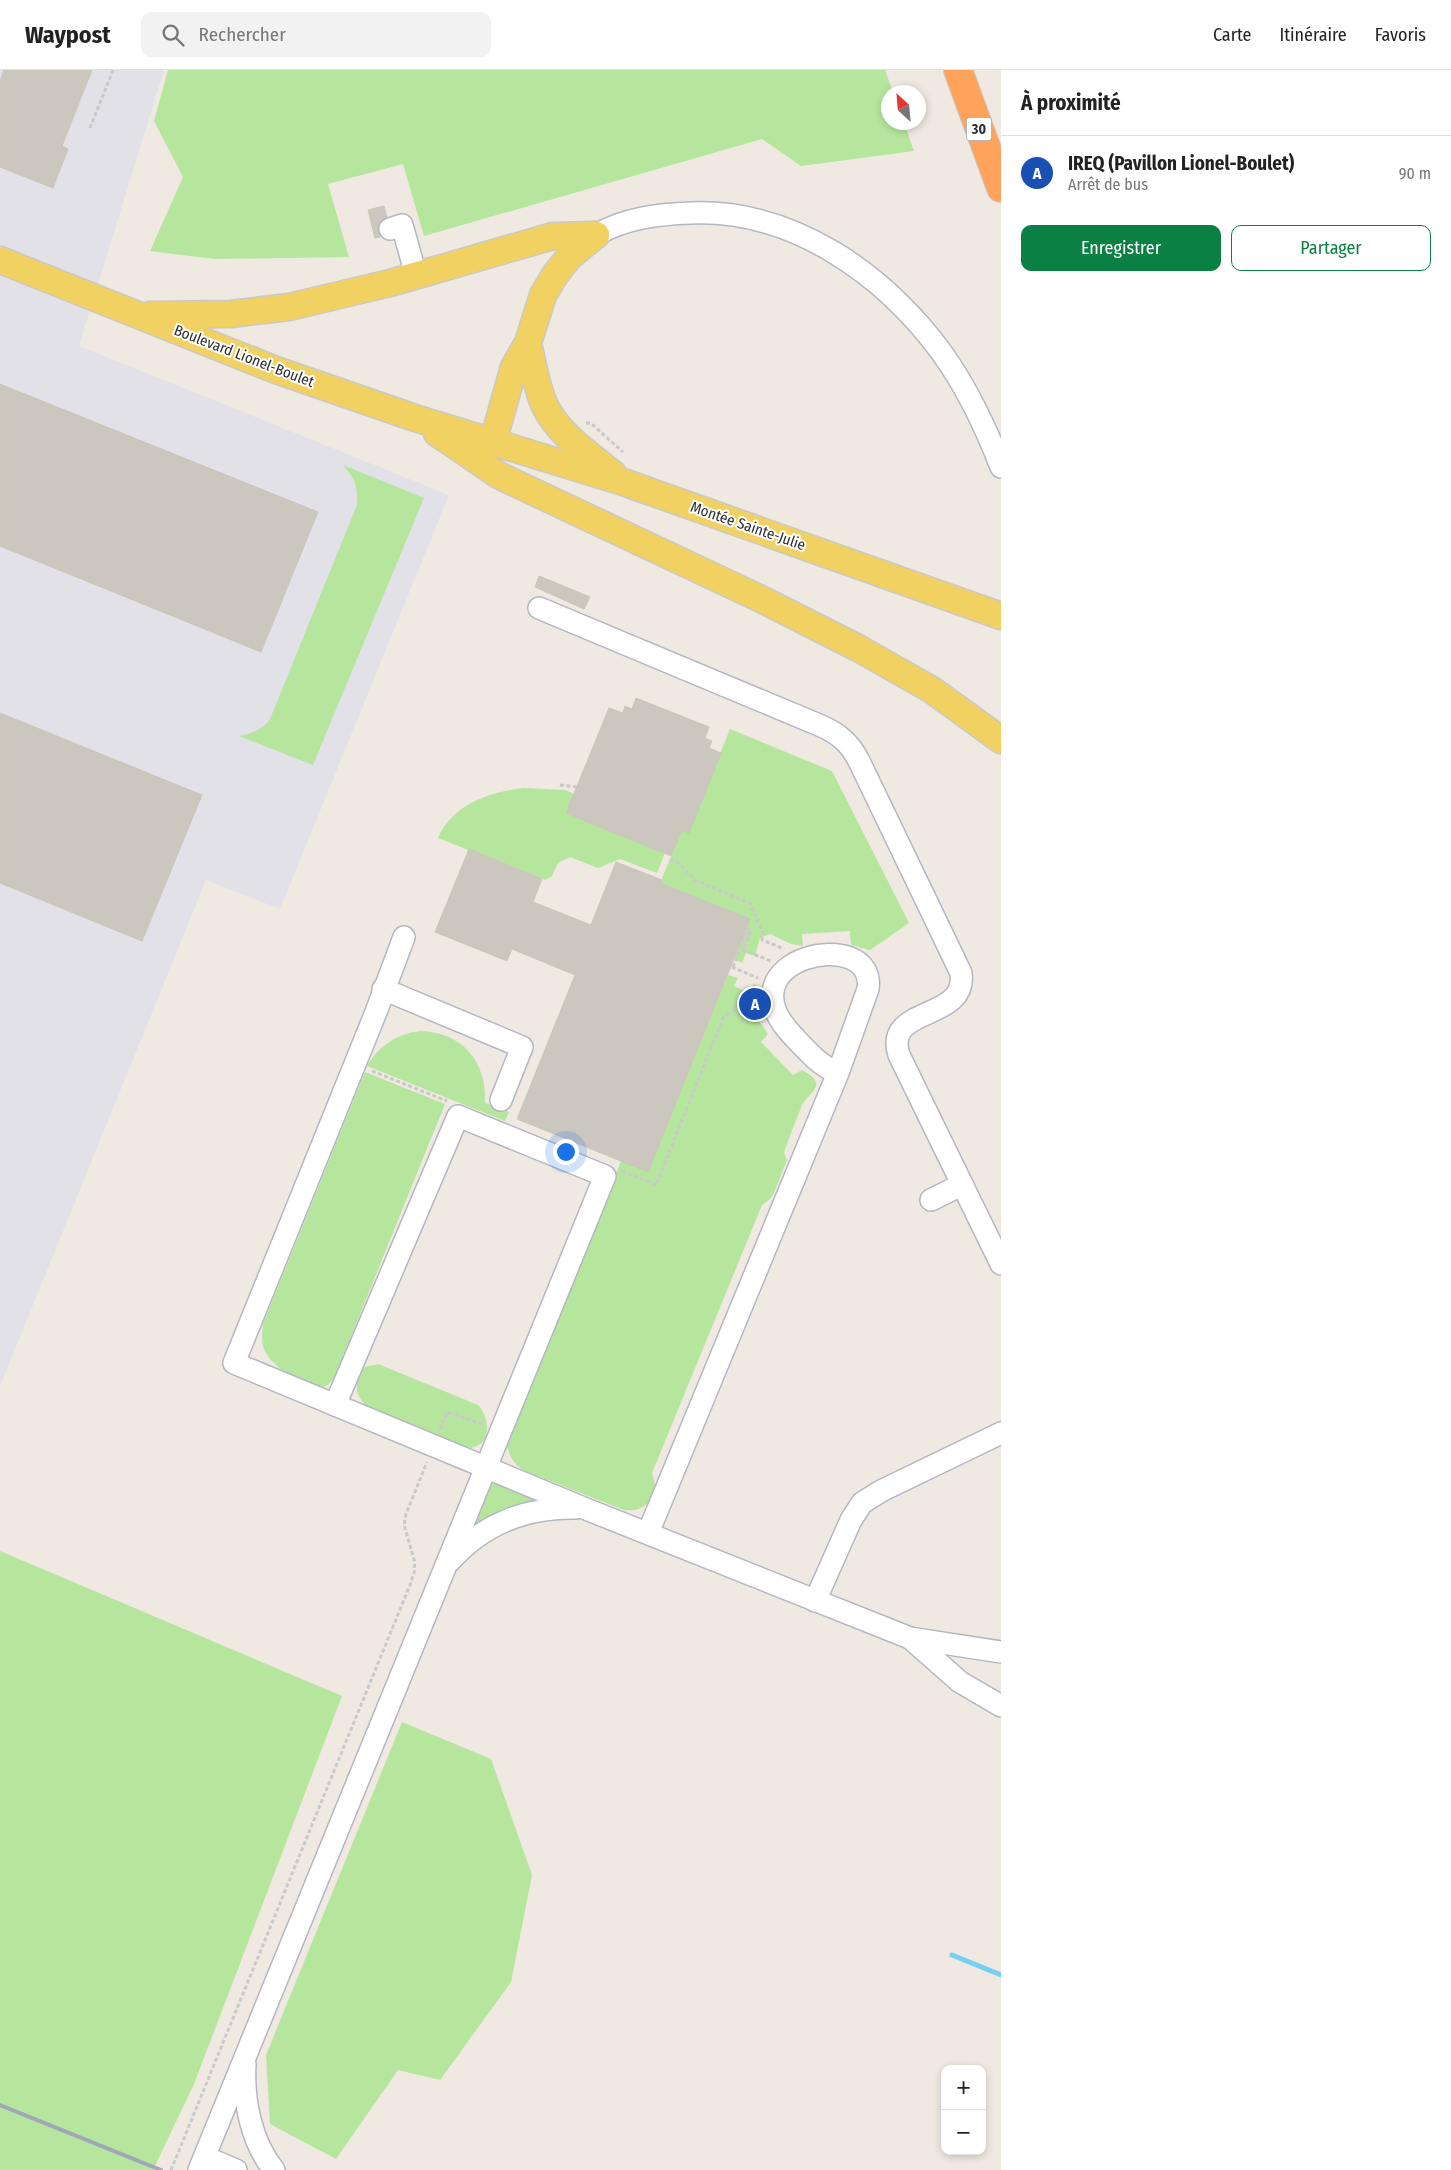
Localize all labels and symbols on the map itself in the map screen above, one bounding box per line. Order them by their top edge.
north arrow [881,85,926,130]
road number: 30 [966,118,992,140]
street label: Boulevard Lionel-Boulet [171,321,317,391]
street label: Montée Sainte-Julie [688,498,808,554]
pin: A [739,985,771,1023]
your location [553,1139,579,1165]

